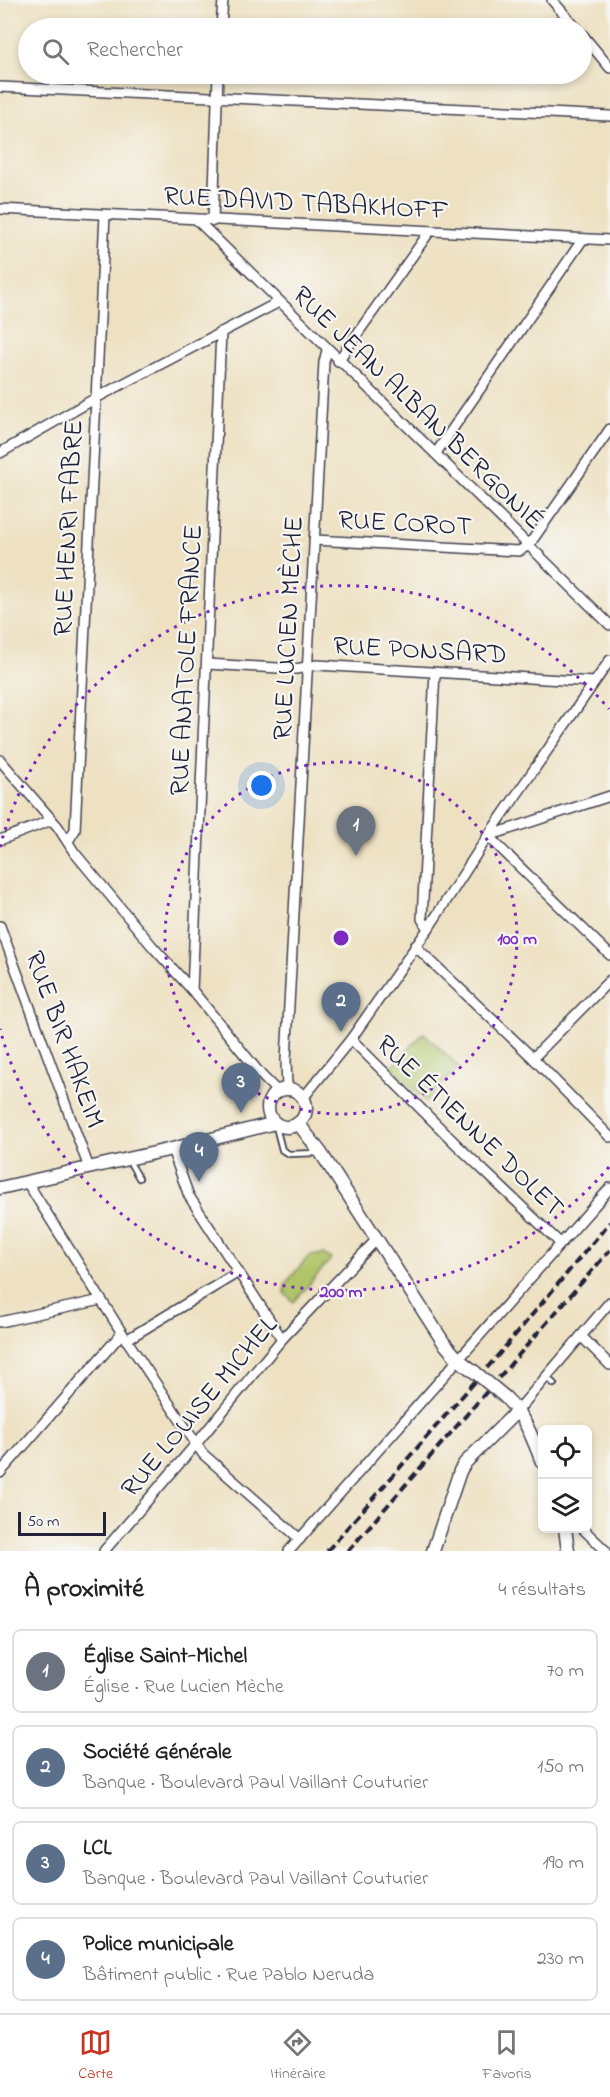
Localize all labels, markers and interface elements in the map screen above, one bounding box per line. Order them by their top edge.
search box [18,18,592,84]
icon: search [39,35,72,68]
text: Rechercher [87,35,183,67]
street label: RUE DAVID TABAKHOFF [163,178,449,231]
street label: RUE JEAN ALBAN BERGONIÉ [282,278,552,540]
street label: RUE HENRI FABRE [44,419,95,638]
street label: RUE COROT [337,502,473,547]
street label: RUE LUCIEN MÈCHE [264,515,315,741]
street label: RUE ANATOLE FRANCE [161,524,214,797]
street label: RUE PONSARD [332,627,508,676]
your location [247,771,276,800]
pin: 1 [336,806,376,856]
text: 100 m [497,927,537,953]
centre of rings [331,928,351,948]
street label: RUE BIR HAKEIM [14,946,114,1134]
pin: 2 [322,982,360,1032]
street label: RUE ÉTIENNE DOLET [366,1026,572,1227]
pin: 3 [222,1064,260,1113]
pin: 4 [180,1132,218,1182]
text: 200 m [319,1280,363,1306]
street label: RUE LOUISE MICHEL [112,1308,288,1507]
map controls [538,1425,592,1533]
button: locate [538,1425,592,1479]
button: layers [538,1479,592,1533]
scale bar [18,1509,106,1536]
text: 50 m [27,1510,59,1534]
text: À proximité [24,1571,144,1609]
text: 4 résultats [498,1576,586,1605]
text: Église Saint-Michel [83,1641,247,1673]
text: 1 [42,1657,49,1686]
text: 70 m [547,1657,584,1686]
text: Église · Rue Lucien Mèche [83,1673,284,1702]
text: Société Générale [83,1737,232,1769]
text: 2 [41,1753,50,1782]
text: 150 m [537,1753,584,1782]
text: Banque · Boulevard Paul Vaillant Couturier [83,1769,428,1798]
text: LCL [83,1833,111,1865]
text: 3 [41,1849,50,1878]
text: 190 m [542,1849,584,1878]
text: Banque · Boulevard Paul Vaillant Couturier [83,1865,428,1894]
text: Police municipale [83,1929,234,1961]
text: 4 [41,1945,50,1974]
text: 230 m [537,1945,584,1974]
text: Bâtiment public · Rue Pablo Neruda [83,1961,374,1990]
tab: Carte [78,2026,113,2086]
tab: Itinéraire [270,2026,326,2086]
tab: Favoris [482,2026,532,2086]

